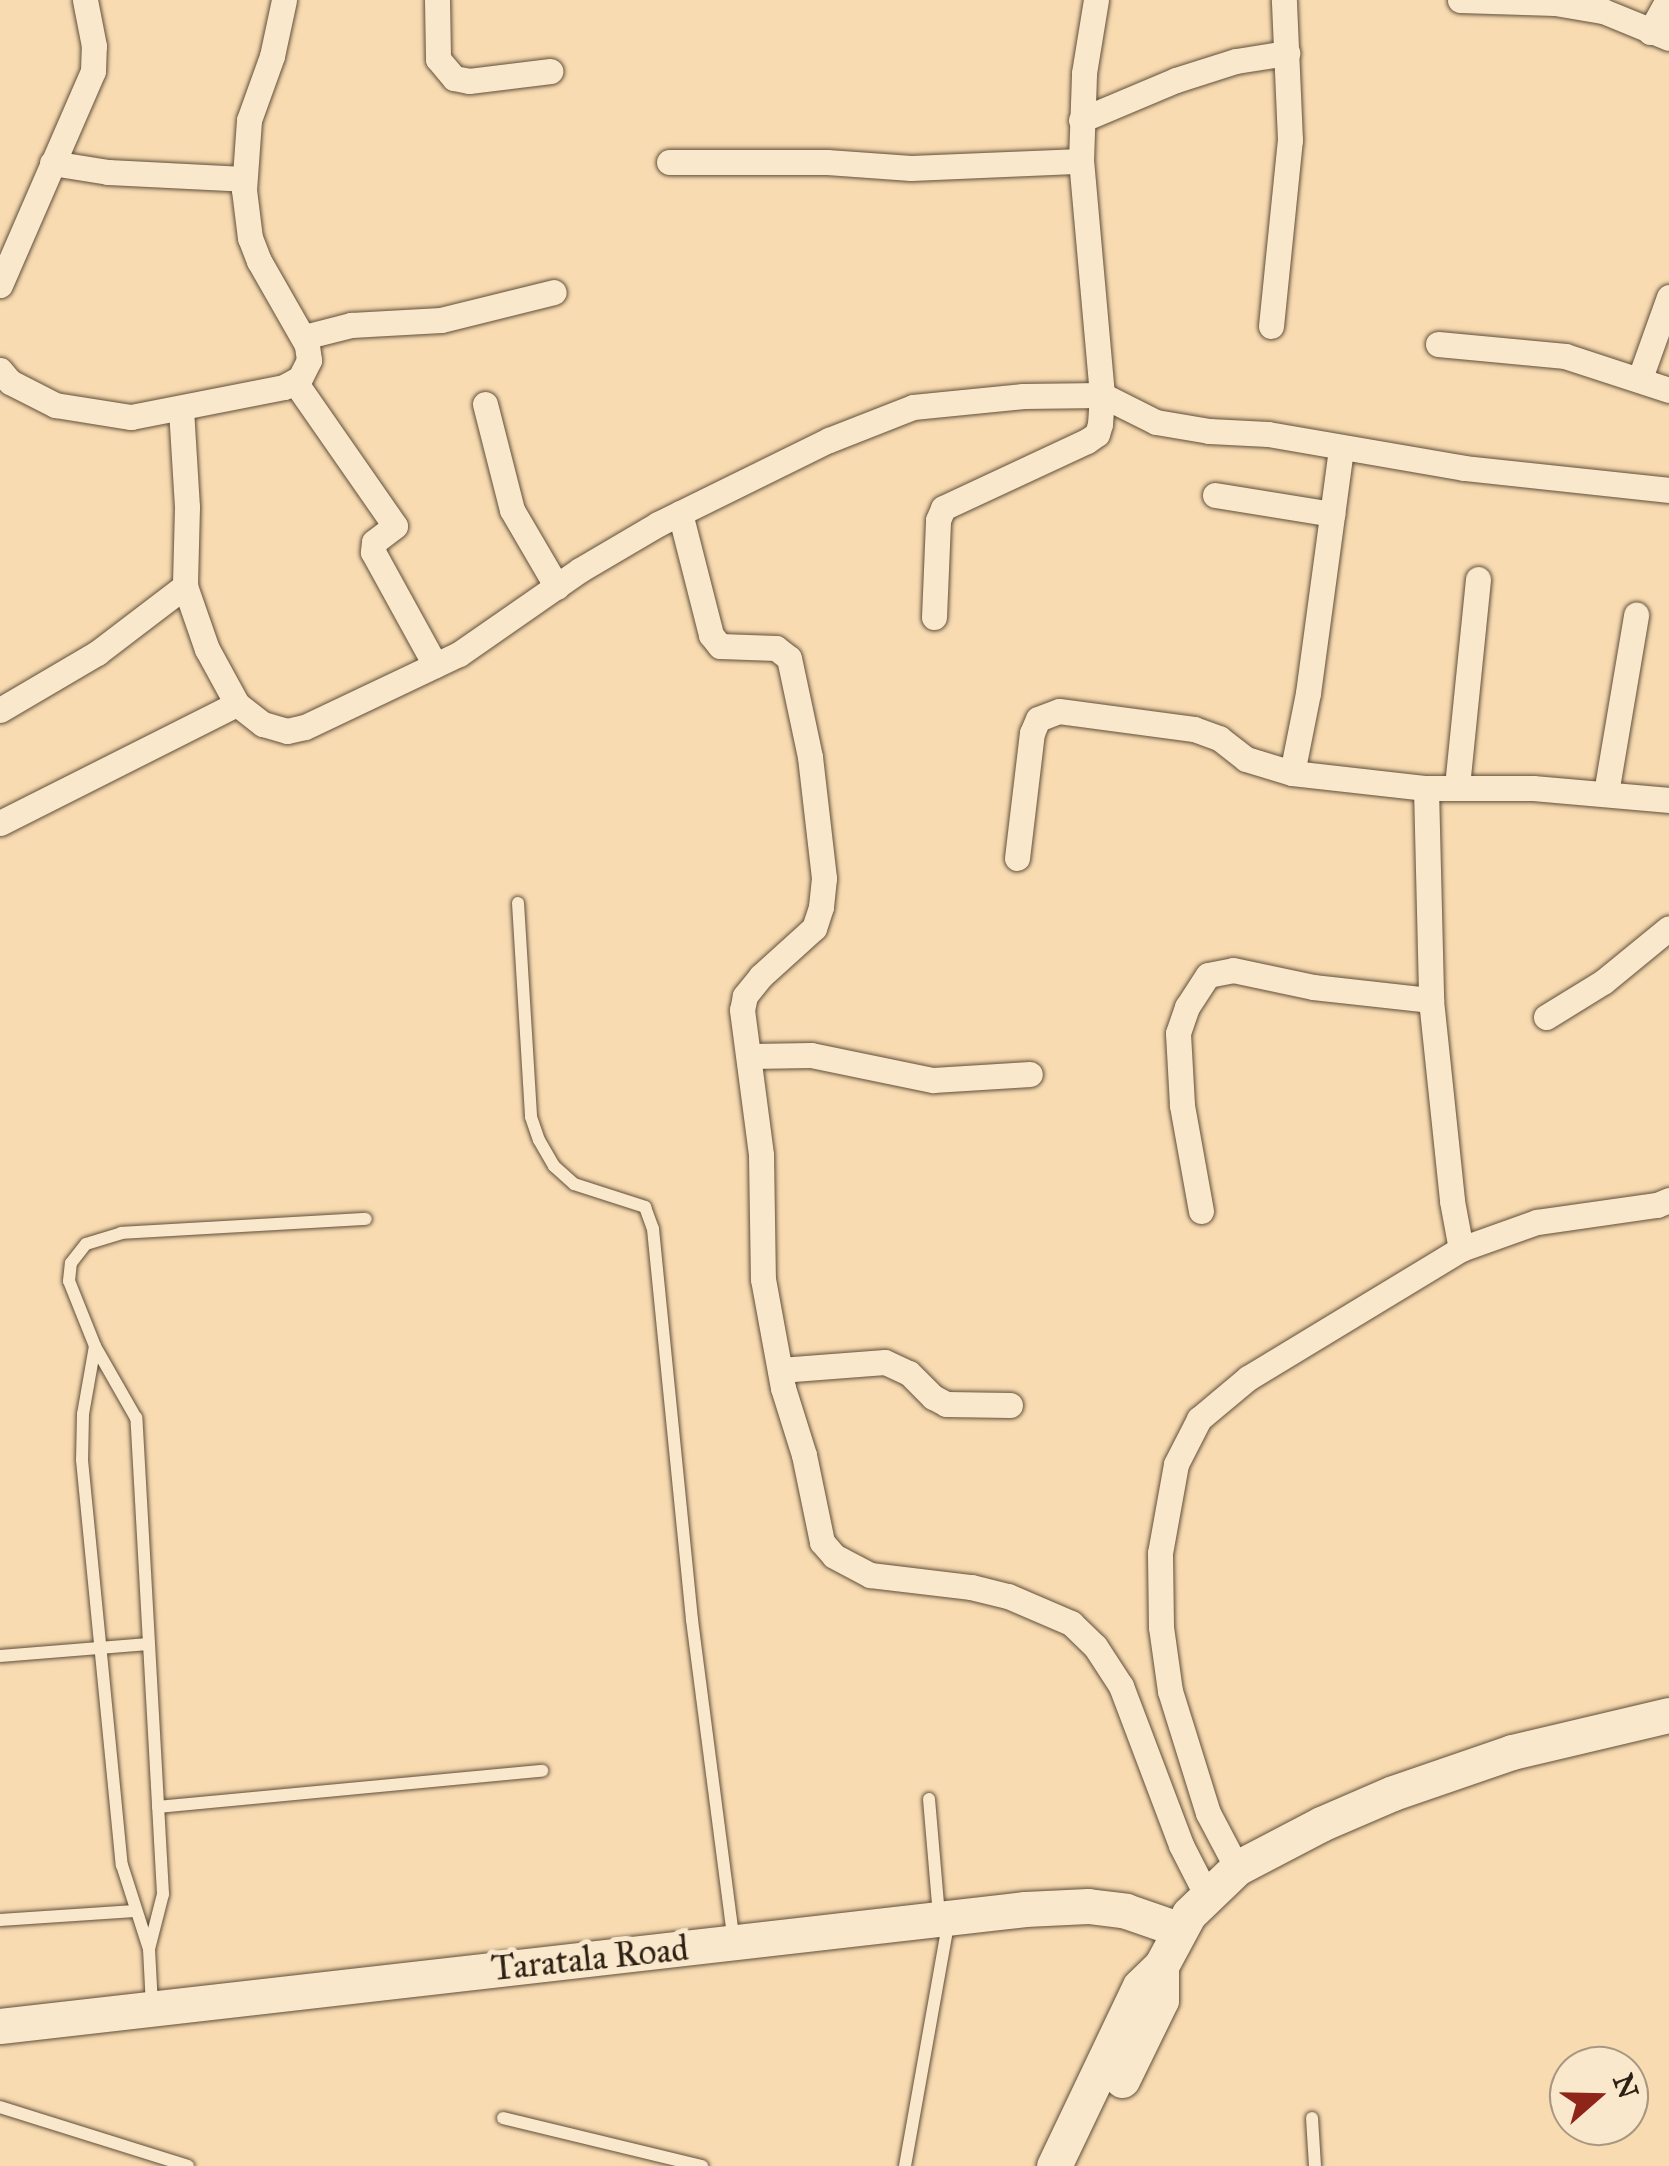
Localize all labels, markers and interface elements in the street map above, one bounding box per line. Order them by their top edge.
street label: Taratala Road [489,1928,691,1990]
north arrow [1549,2046,1649,2146]
text: N [1605,2069,1646,2103]

